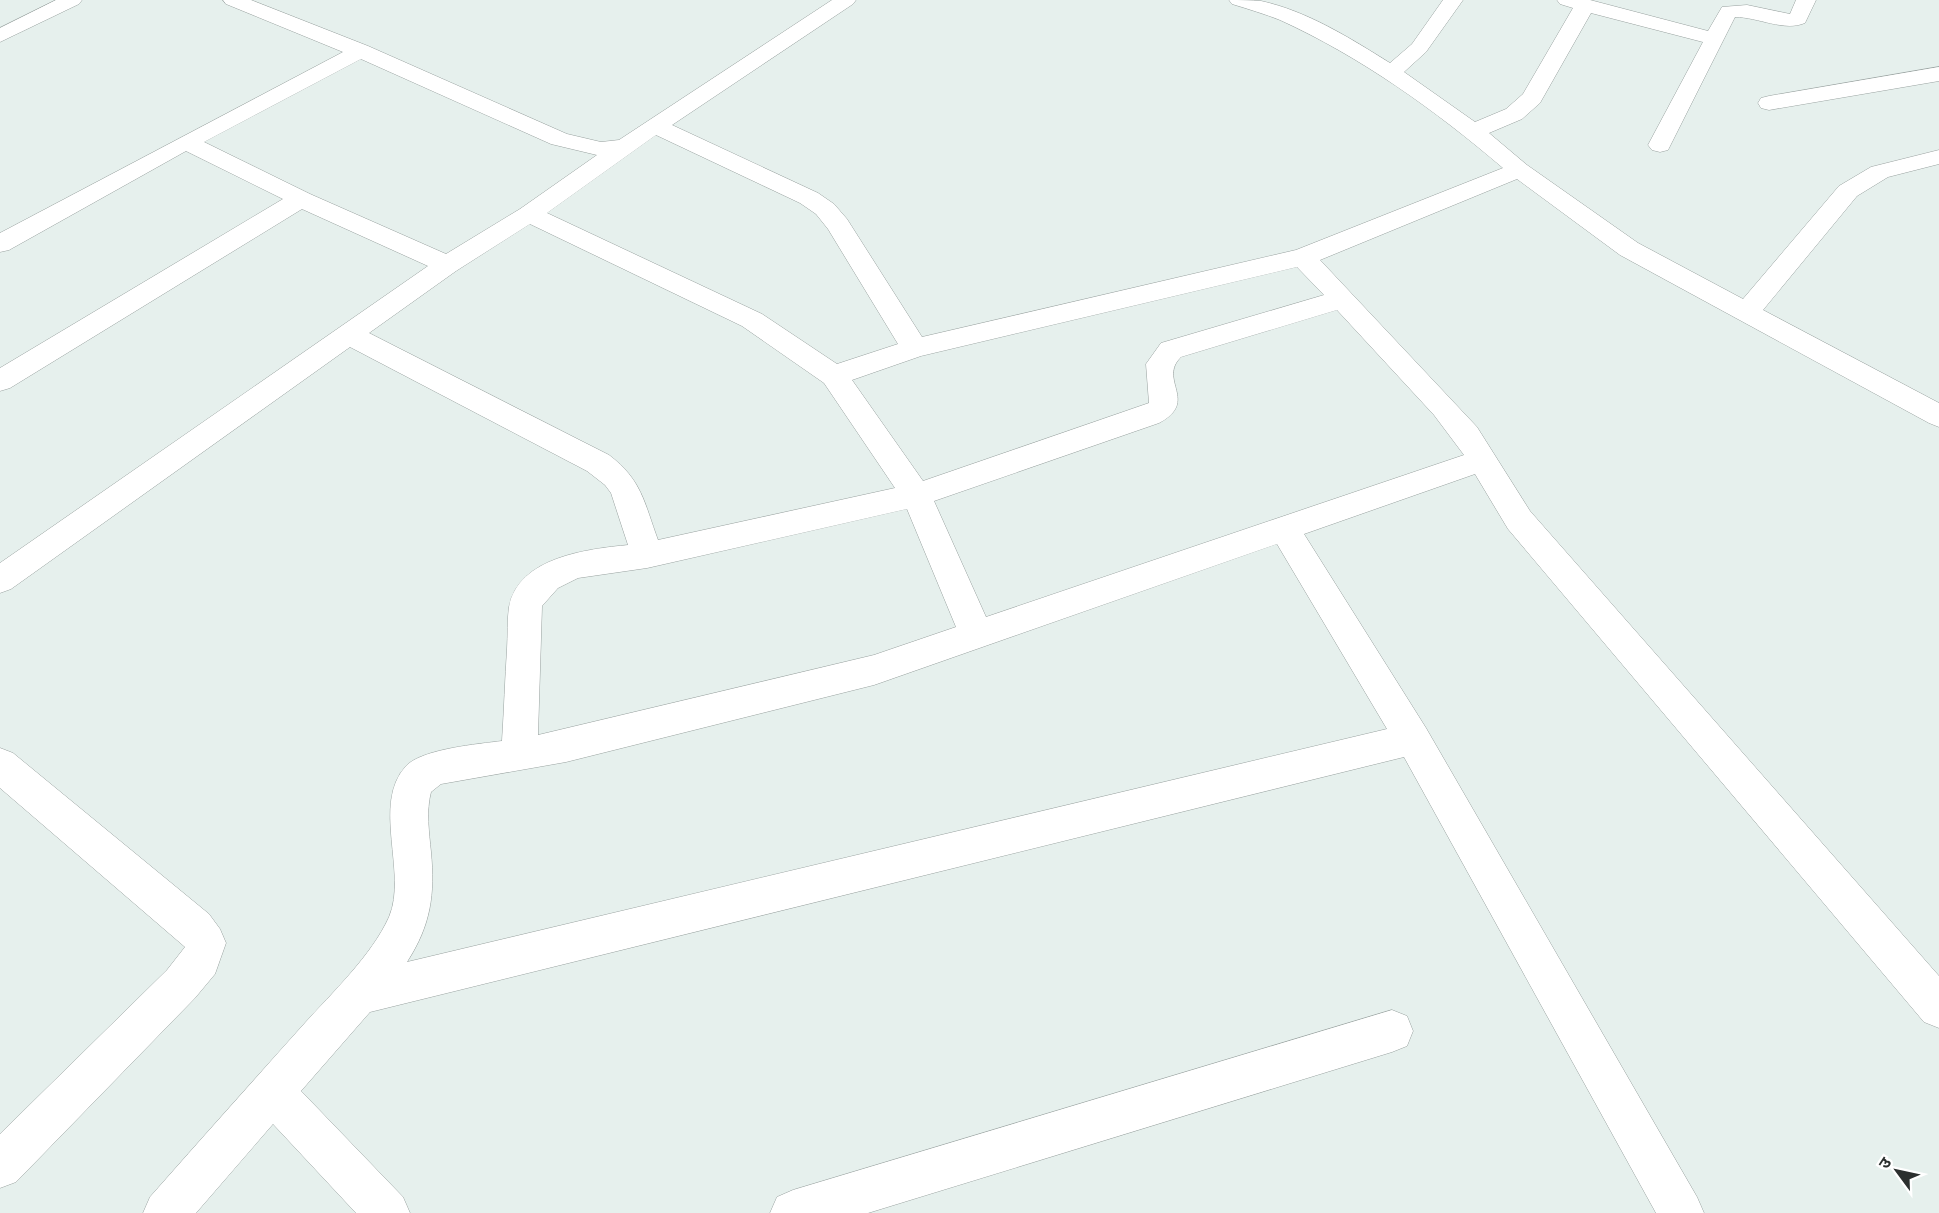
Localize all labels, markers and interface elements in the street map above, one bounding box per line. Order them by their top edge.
north arrow [1867,1141,1927,1201]
text: उ [1873,1153,1896,1172]

